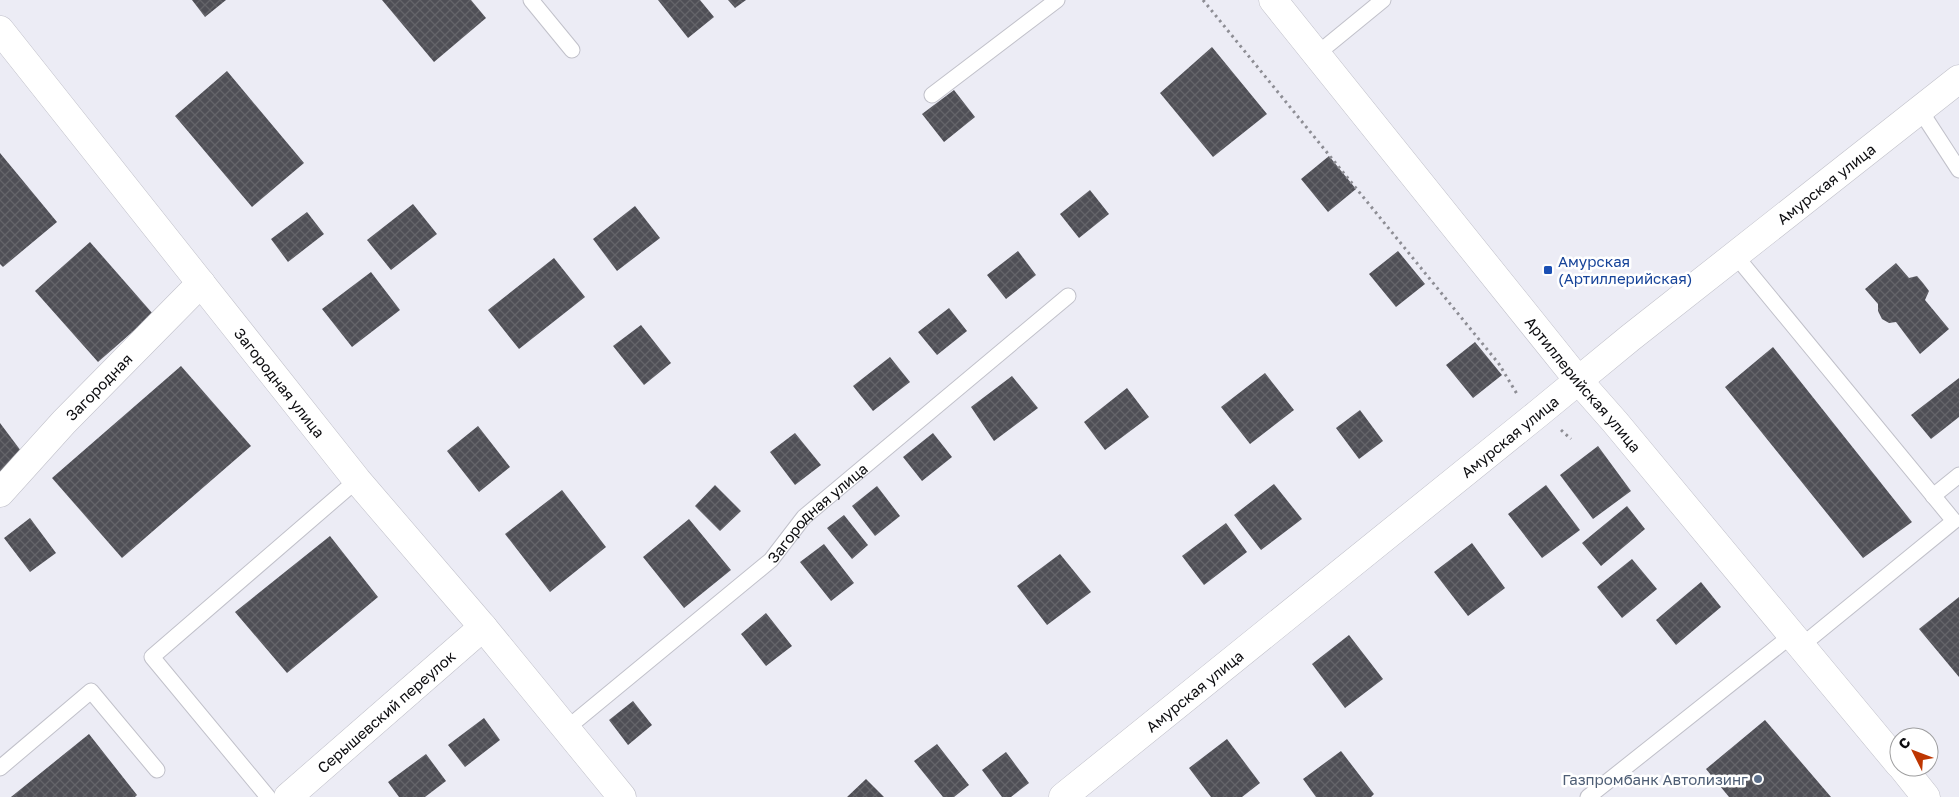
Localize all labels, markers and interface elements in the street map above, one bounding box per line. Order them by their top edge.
street label: Амурская улица [1773,139,1879,228]
place label: Амурская (Артиллерийская) [1558,252,1692,287]
marker: Амурская (Артиллерийская) [1542,264,1554,276]
street label: Артиллерийская улица [1522,313,1645,456]
street label: Загородная улица [231,324,329,441]
street label: Загородная [62,349,136,424]
street label: Амурская улица [1457,392,1562,481]
street label: Загородная улица [763,459,871,566]
street label: Серышевский переулок [313,646,459,777]
street label: Амурская улица [1142,646,1247,736]
north arrow [1889,727,1939,777]
text: С [1894,734,1914,752]
place label: Газпромбанк Автолизинг [1562,770,1748,788]
marker: Газпромбанк Автолизинг [1752,773,1764,785]

